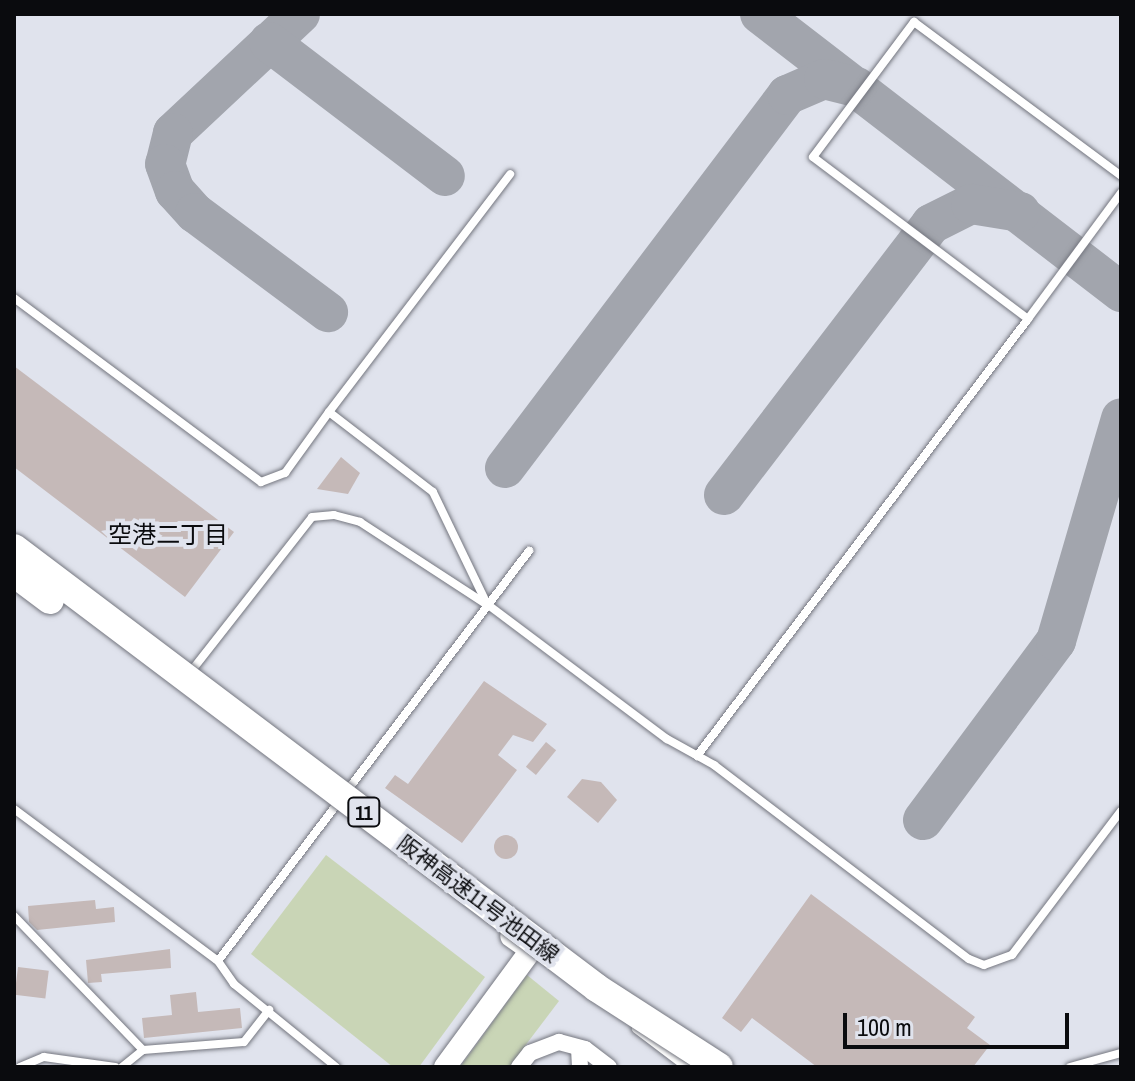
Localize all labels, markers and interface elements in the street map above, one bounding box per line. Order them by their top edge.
district label: 空港二丁目 [108,521,228,549]
road number: 11 [346,796,382,828]
street label: 阪神高速11号池田線 [392,830,564,968]
scale bar [847,997,1073,1047]
text: 100 m [857,1011,912,1043]

